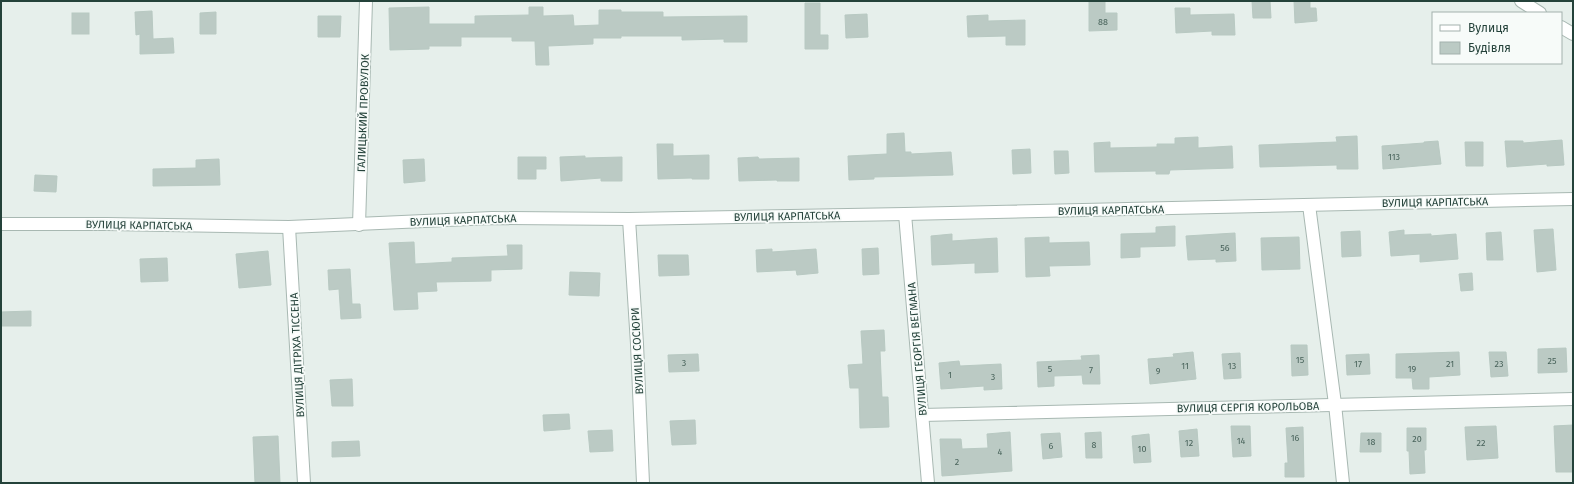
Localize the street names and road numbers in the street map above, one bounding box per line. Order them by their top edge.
street label: ГАЛИЦЬКИЙ ПРОВУЛОК [355,53,372,172]
street label: ВУЛИЦЯ КАРПАТСЬКА [1382,195,1489,210]
street label: ВУЛИЦЯ КАРПАТСЬКА [1058,203,1165,218]
street label: ВУЛИЦЯ КАРПАТСЬКА [734,209,841,224]
street label: ВУЛИЦЯ КАРПАТСЬКА [409,212,517,229]
street label: ВУЛИЦЯ КАРПАТСЬКА [86,218,193,233]
street label: ВУЛИЦЯ ГЕОРГІЯ ВЕГМАНА [905,281,930,416]
street label: ВУЛИЦЯ ДІТРІХА ТІССЕНА [288,292,307,418]
street label: ВУЛИЦЯ СОСЮРИ [629,307,646,395]
street label: ВУЛИЦЯ СЕРГІЯ КОРОЛЬОВА [1177,400,1320,415]

